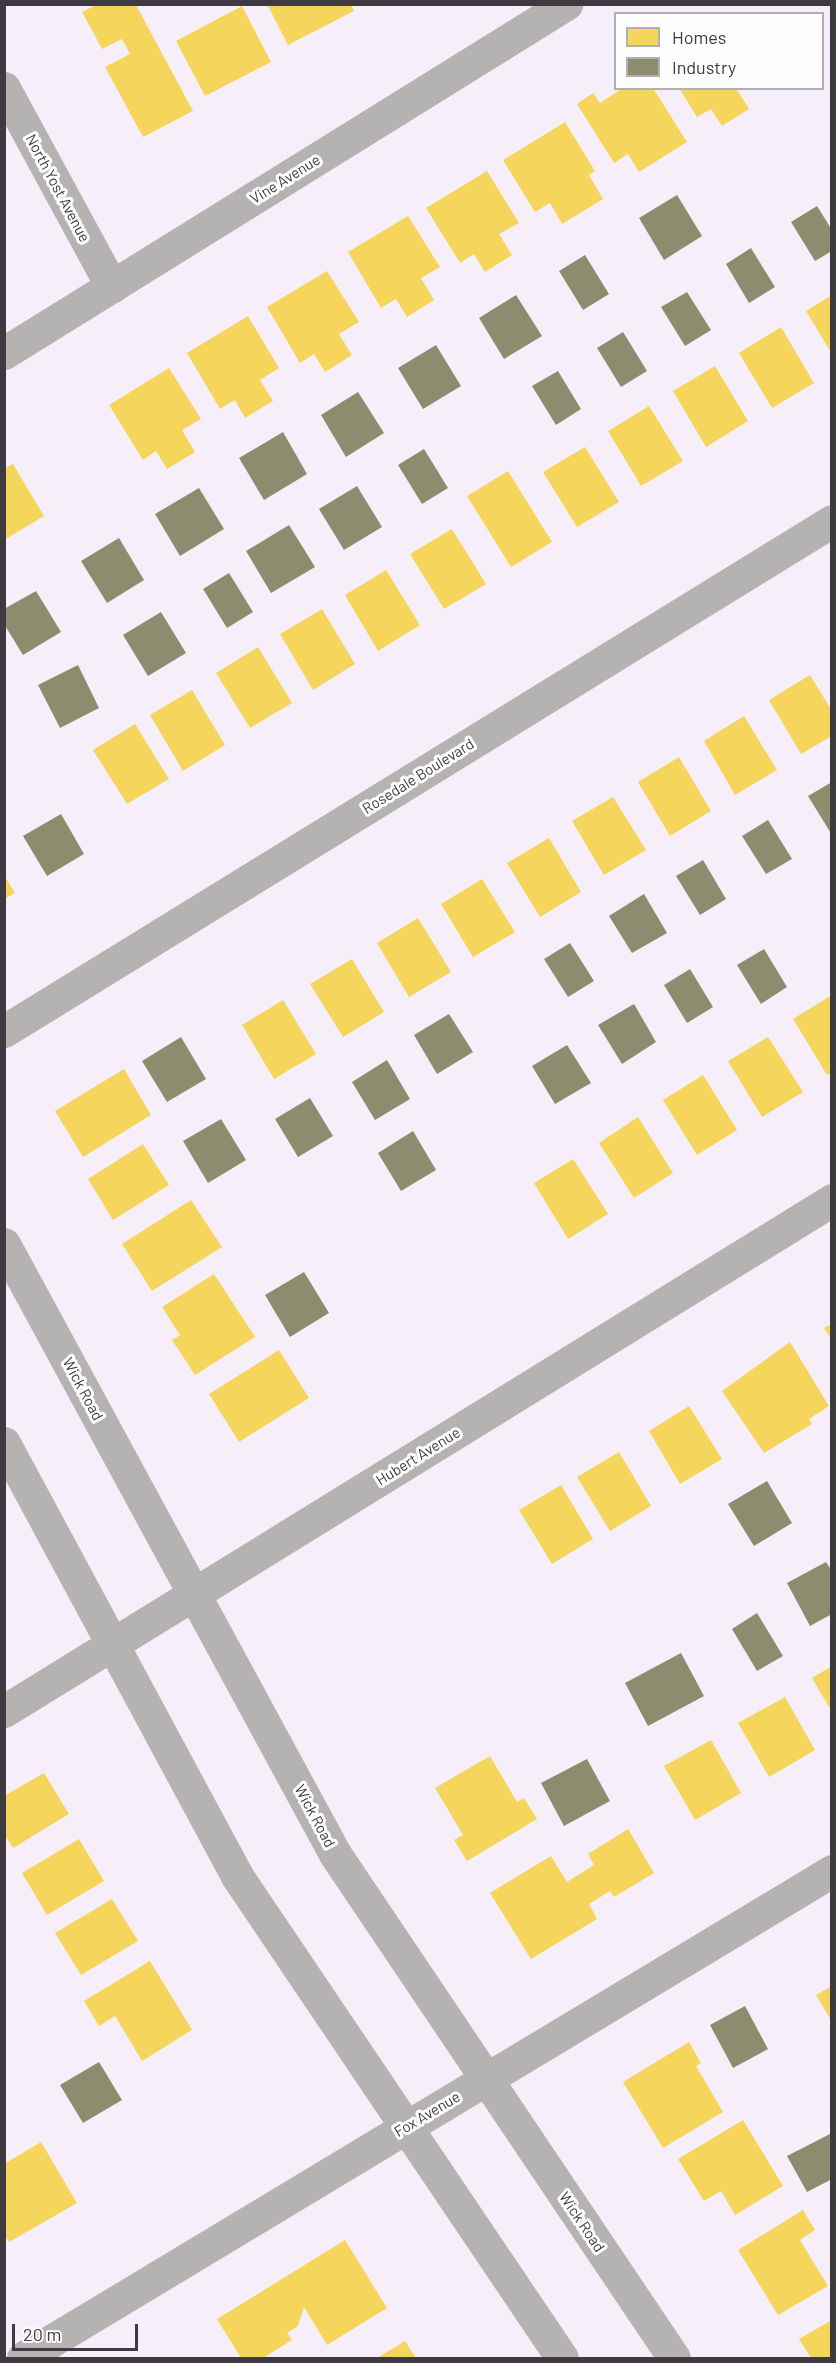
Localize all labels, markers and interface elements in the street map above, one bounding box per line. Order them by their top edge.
legend [614,12,824,90]
text: Homes [672,26,726,48]
text: Industry [672,56,736,78]
street label: North Yost Avenue [22,131,94,245]
street label: Vine Avenue [247,150,323,208]
street label: Rosedale Boulevard [359,734,477,818]
street label: Wick Road [59,1355,107,1423]
street label: Hubert Avenue [373,1423,463,1489]
street label: Wick Road [291,1782,339,1850]
street label: Fox Avenue [391,2087,463,2141]
street label: Wick Road [555,2189,609,2255]
scale bar [15,2312,141,2350]
text: 20 m [23,2323,61,2345]

